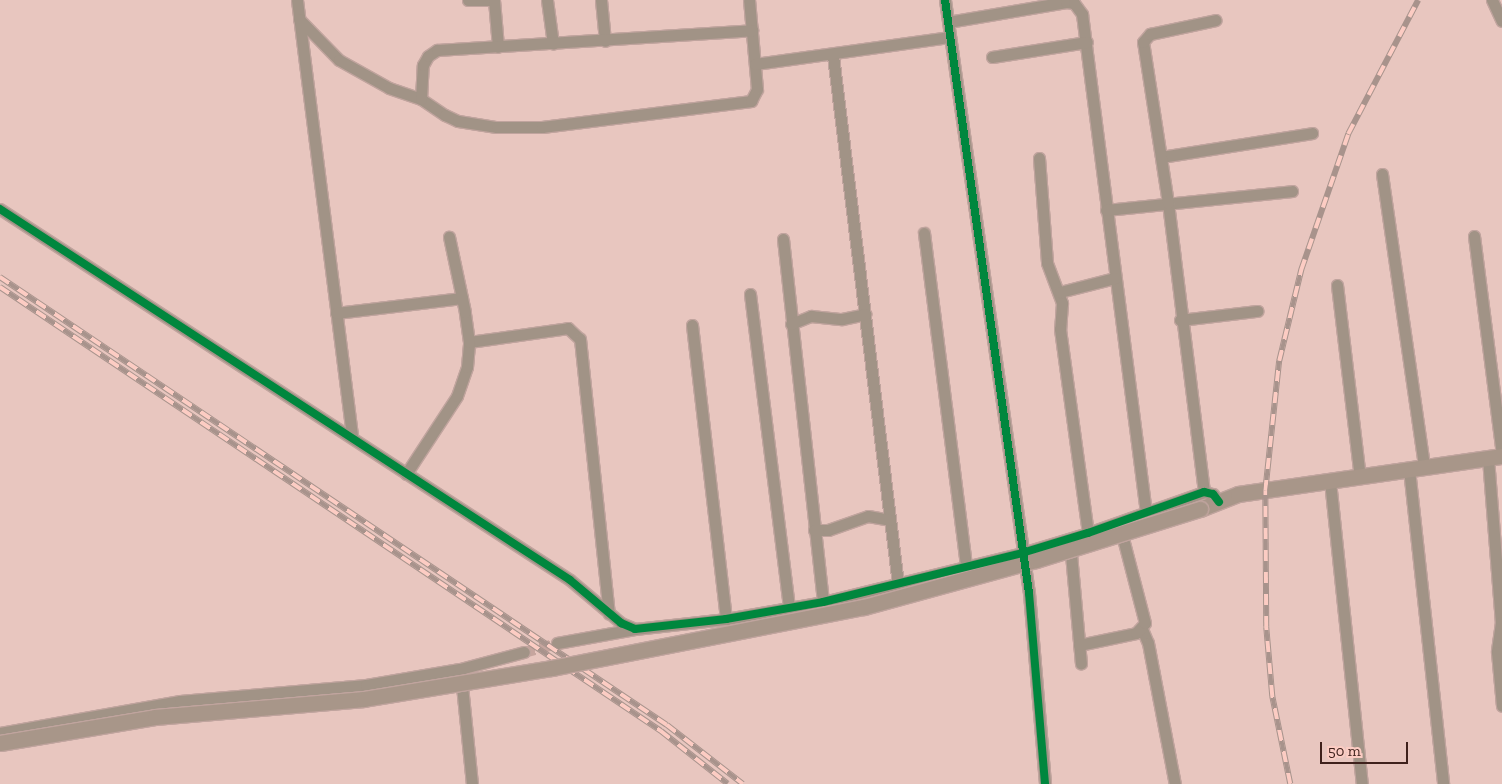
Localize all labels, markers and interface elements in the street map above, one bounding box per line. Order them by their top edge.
scale bar [1322,732,1410,764]
text: 50 m [1328,742,1361,760]

